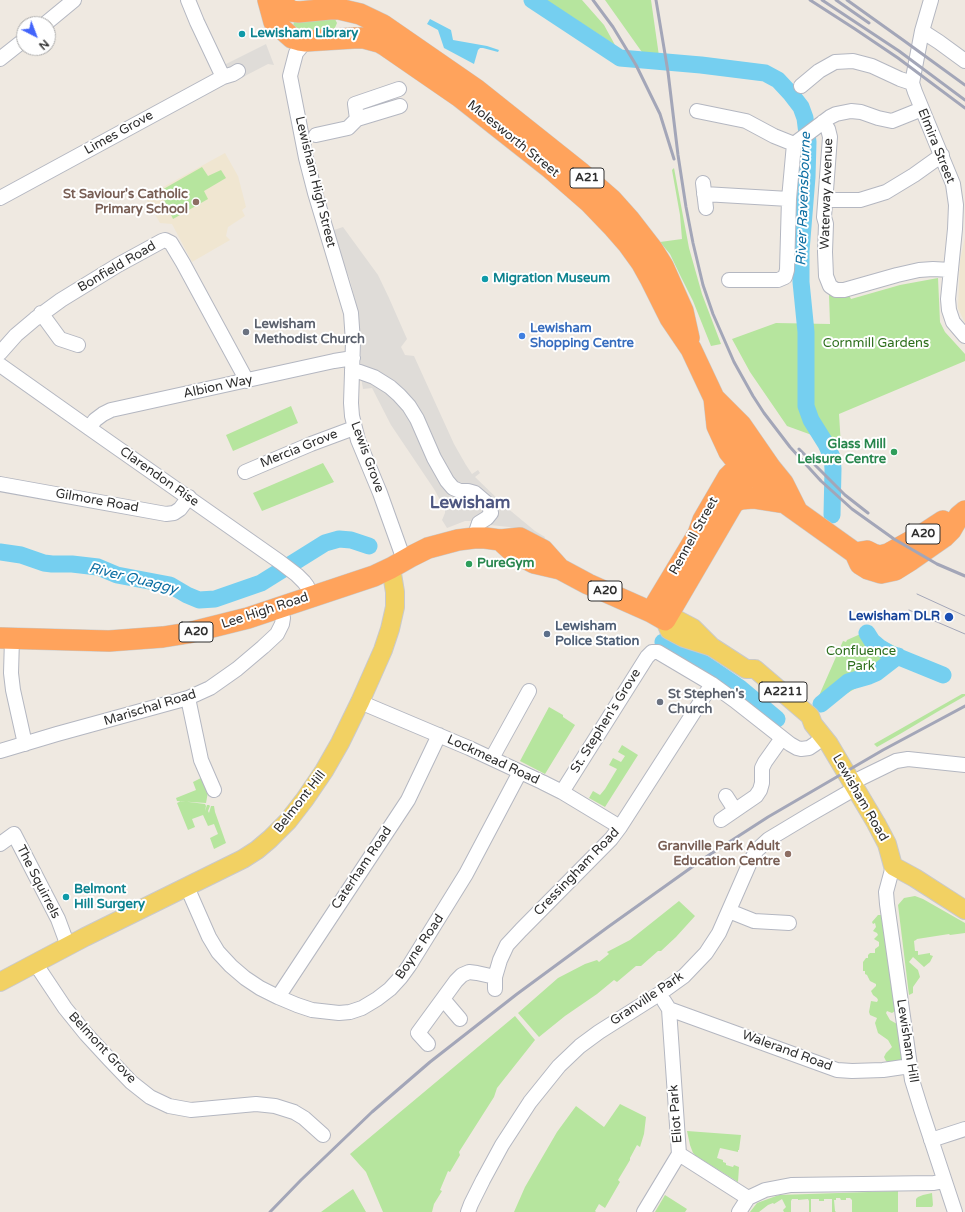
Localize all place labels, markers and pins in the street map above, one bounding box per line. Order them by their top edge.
place label: Lewisham Library [250,26,358,42]
marker: Lewisham Library [237,29,247,39]
place label: St Saviour's Catholic Primary School [63,187,188,218]
marker: St Saviour's Catholic Primary School [191,197,201,207]
place label: Migration Museum [493,271,610,287]
marker: Migration Museum [480,274,490,284]
place label: Lewisham Methodist Church [254,317,365,348]
place label: Lewisham Shopping Centre [530,321,634,352]
marker: Lewisham Methodist Church [241,327,251,337]
marker: Lewisham Shopping Centre [517,331,527,341]
place label: Glass Mill Leisure Centre [797,437,886,468]
marker: Glass Mill Leisure Centre [889,447,899,457]
place label: PureGym [477,556,534,572]
marker: PureGym [464,559,474,569]
place label: Lewisham DLR [848,609,940,625]
marker: Lewisham DLR [943,611,955,623]
place label: Lewisham Police Station [555,619,639,650]
marker: Lewisham Police Station [542,629,552,639]
place label: St Stephen's Church [668,687,745,718]
marker: St Stephen's Church [655,697,665,707]
place label: Granville Park Adult Education Centre [658,839,780,870]
marker: Granville Park Adult Education Centre [783,849,793,859]
place label: Belmont Hill Surgery [74,882,145,913]
marker: Belmont Hill Surgery [61,892,71,902]

